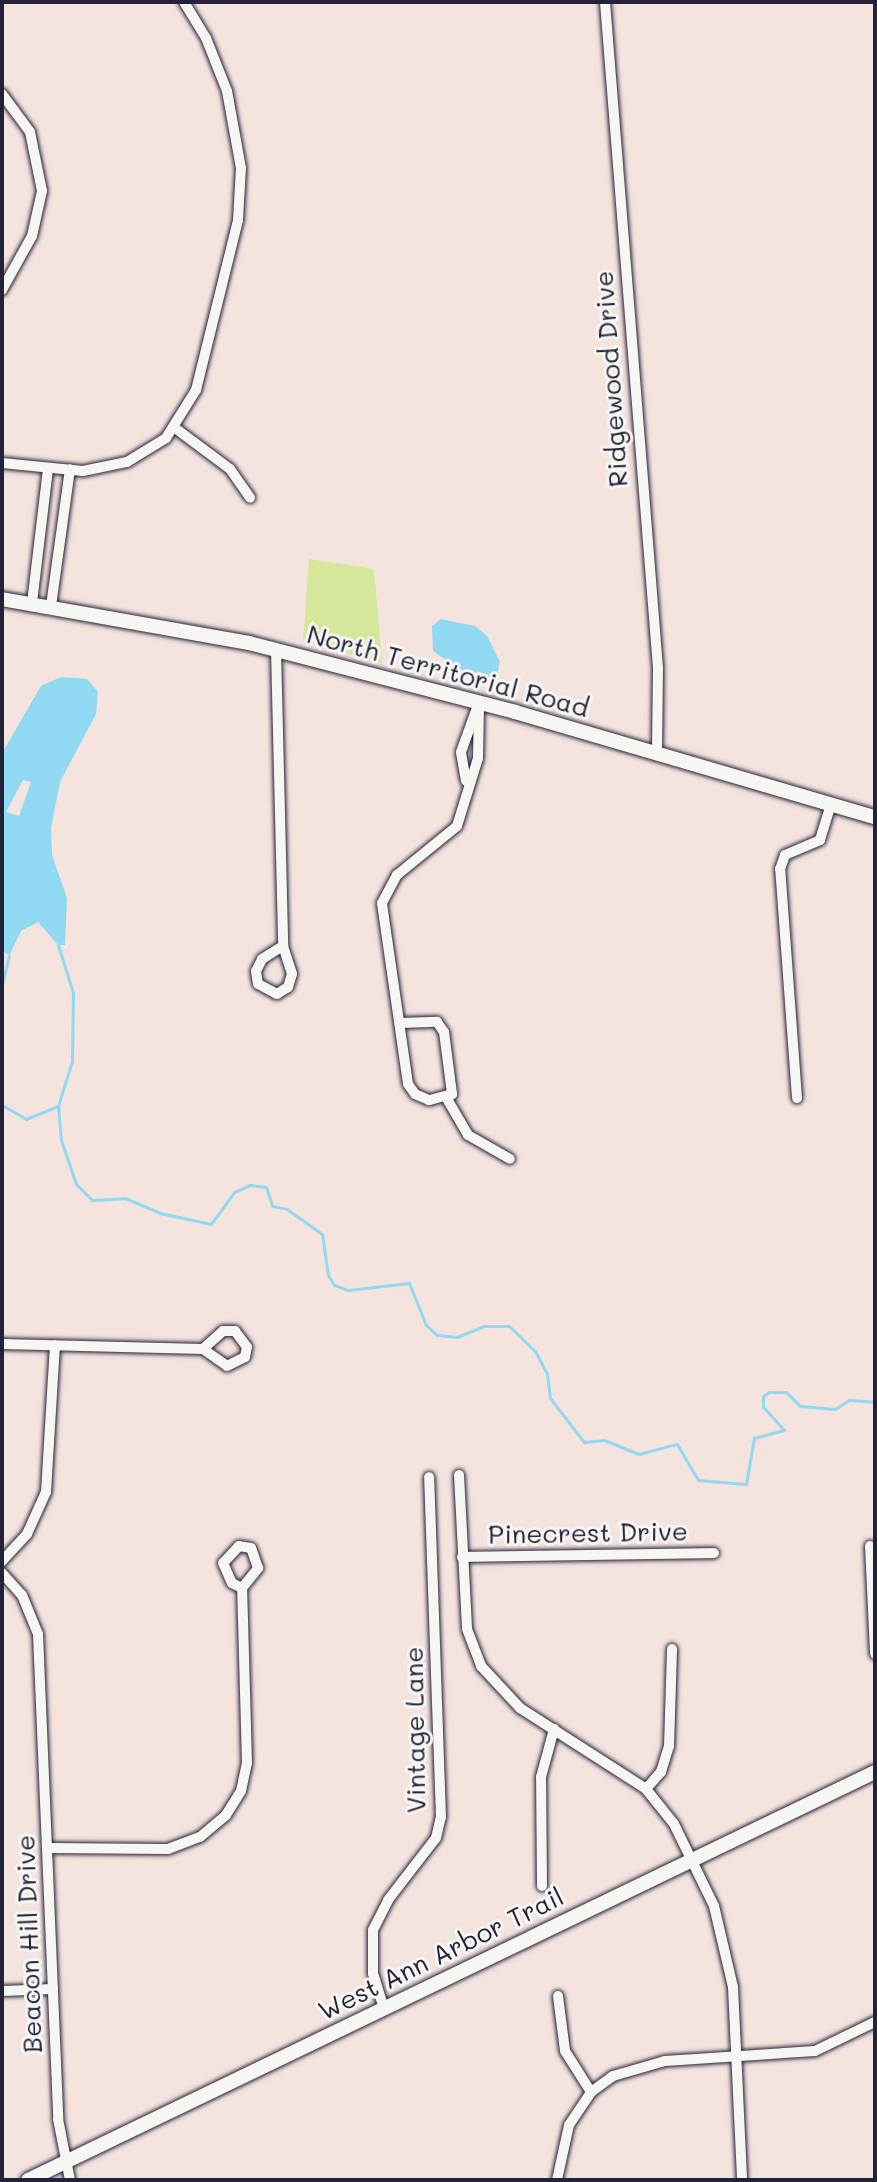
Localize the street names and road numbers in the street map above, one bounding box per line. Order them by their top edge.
street label: Ridgewood Drive [588,270,634,488]
street label: North Territorial Road [304,618,592,724]
street label: Pinecrest Drive [488,1516,688,1550]
street label: Vintage Lane [398,1646,432,1814]
street label: Beacon Hill Drive [10,1834,48,2054]
street label: West Ann Arbor Trail [313,1881,569,2027]

